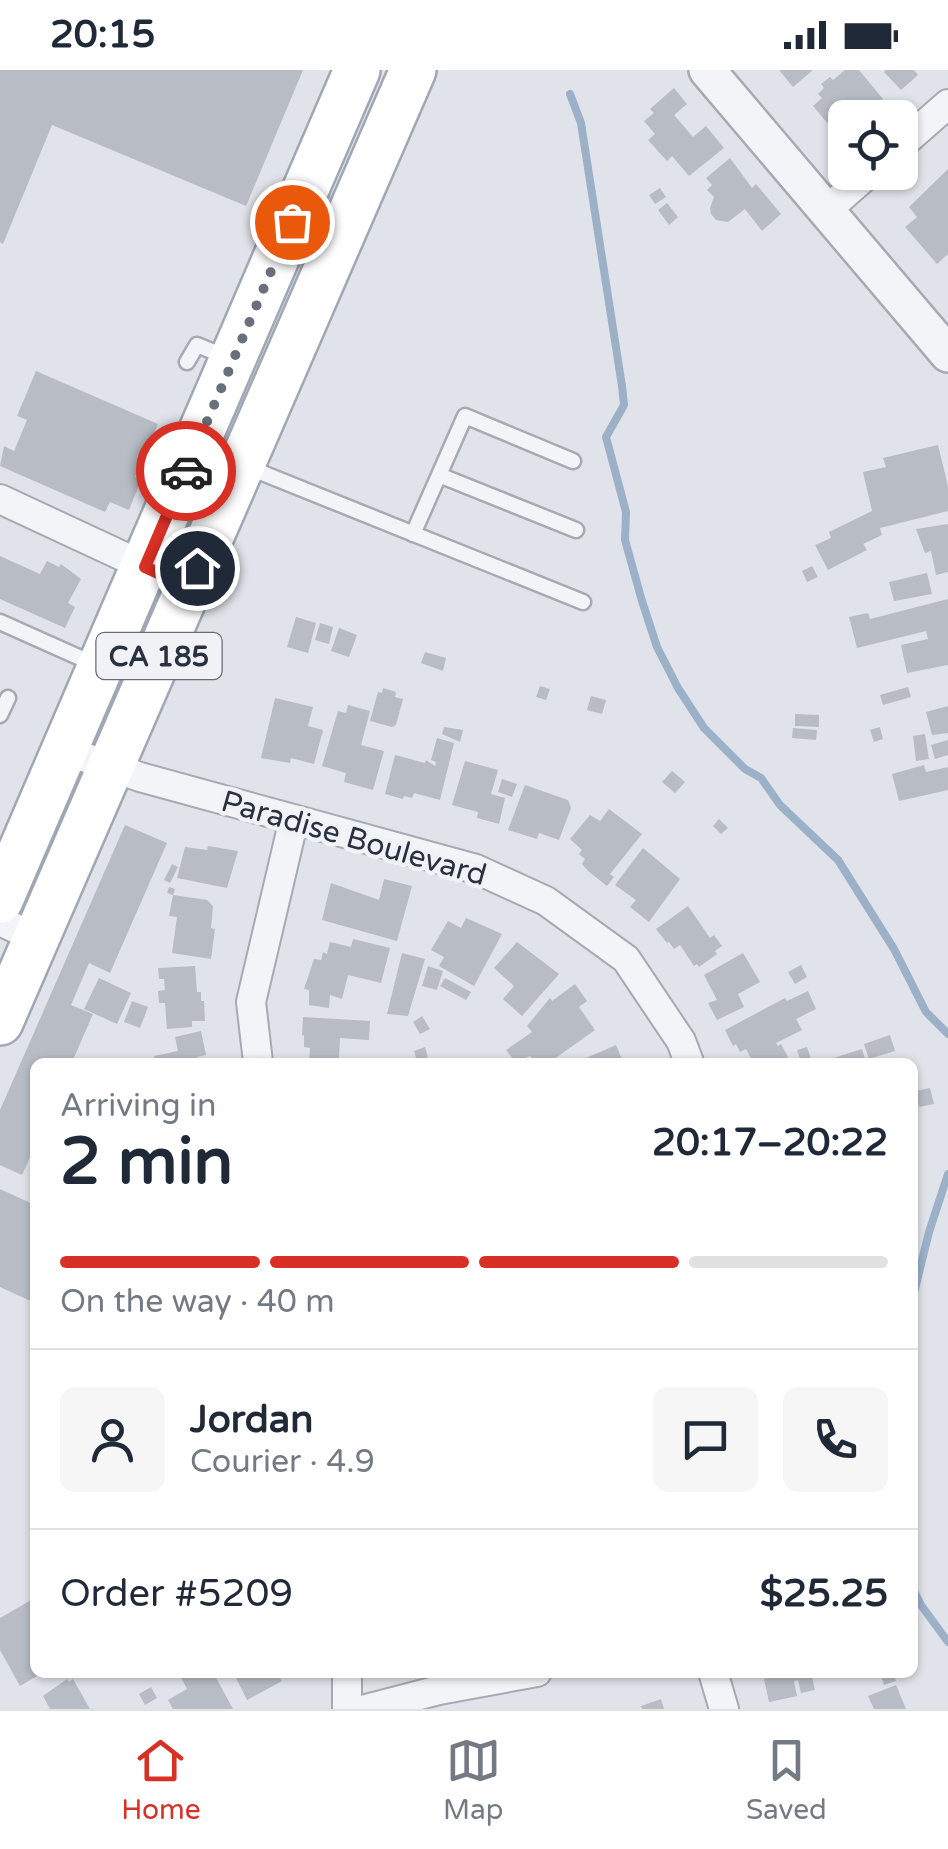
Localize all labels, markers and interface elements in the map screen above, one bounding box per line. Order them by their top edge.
text: 20:15 [50,12,155,58]
map controls [828,100,918,190]
button: locate [828,100,918,190]
pin [250,180,335,265]
icon: bag [265,195,320,250]
courier [136,421,236,521]
icon: car [159,444,214,499]
pin [155,526,240,611]
icon: home [170,541,225,596]
road number: CA 185 [96,633,222,679]
street label: Paradise Boulevard [217,783,491,894]
text: Arriving in [60,1087,217,1125]
text: 20:17–20:22 [652,1120,888,1166]
text: 2 min [60,1123,233,1202]
text: On the way · 40 m [60,1283,335,1321]
button: person [60,1387,165,1492]
button: chat [653,1387,758,1492]
button: phone [783,1387,888,1492]
text: Jordan [190,1397,313,1443]
text: Courier · 4.9 [190,1443,375,1481]
text: Order #5209 [60,1571,293,1617]
text: $25.25 [760,1571,888,1617]
tab: Home [121,1733,201,1827]
tab: Map [443,1733,503,1827]
tab: Saved [746,1733,827,1827]

